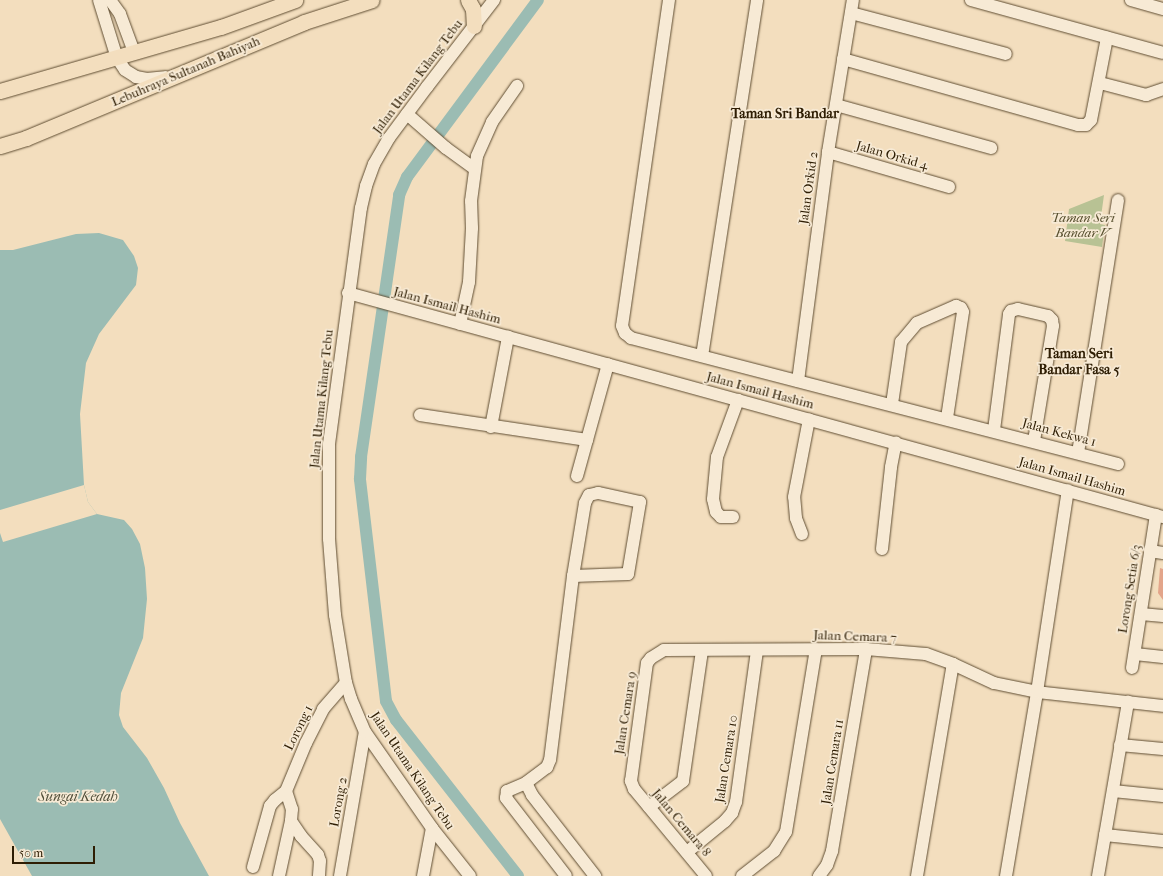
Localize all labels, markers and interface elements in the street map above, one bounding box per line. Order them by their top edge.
street label: Jalan Utama Kilang Tebu [370,17,466,137]
street label: Lebuhraya Sultanah Bahiyah [109,34,263,110]
district label: Taman Sri Bandar [731,106,839,122]
street label: Jalan Orkid 4 [854,138,930,174]
street label: Jalan Orkid 2 [796,151,822,225]
park label: Taman Seri Bandar V [1051,211,1115,242]
street label: Jalan Ismail Hashim [392,284,502,328]
street label: Jalan Utama Kilang Tebu [307,329,337,469]
district label: Taman Seri Bandar Fasa 5 [1038,346,1120,378]
street label: Jalan Ismail Hashim [705,369,815,413]
street label: Jalan Kekwa 1 [1020,416,1098,450]
street label: Jalan Ismail Hashim [1017,454,1127,500]
street label: Lorong Setia 6/3 [1115,544,1145,634]
street label: Jalan Cemara 7 [813,628,897,646]
street label: Jalan Cemara 9 [612,670,640,756]
street label: Lorong 1 [281,703,317,753]
street label: Jalan Utama Kilang Tebu [367,709,457,833]
street label: Jalan Cemara 10 [712,714,742,804]
street label: Jalan Cemara 11 [819,718,847,806]
street label: Lorong 2 [327,776,351,828]
street label: Jalan Cemara 8 [648,786,714,860]
water label: Sungai Kedah [38,789,118,805]
scale bar [14,838,97,864]
text: 50 m [19,846,43,860]

